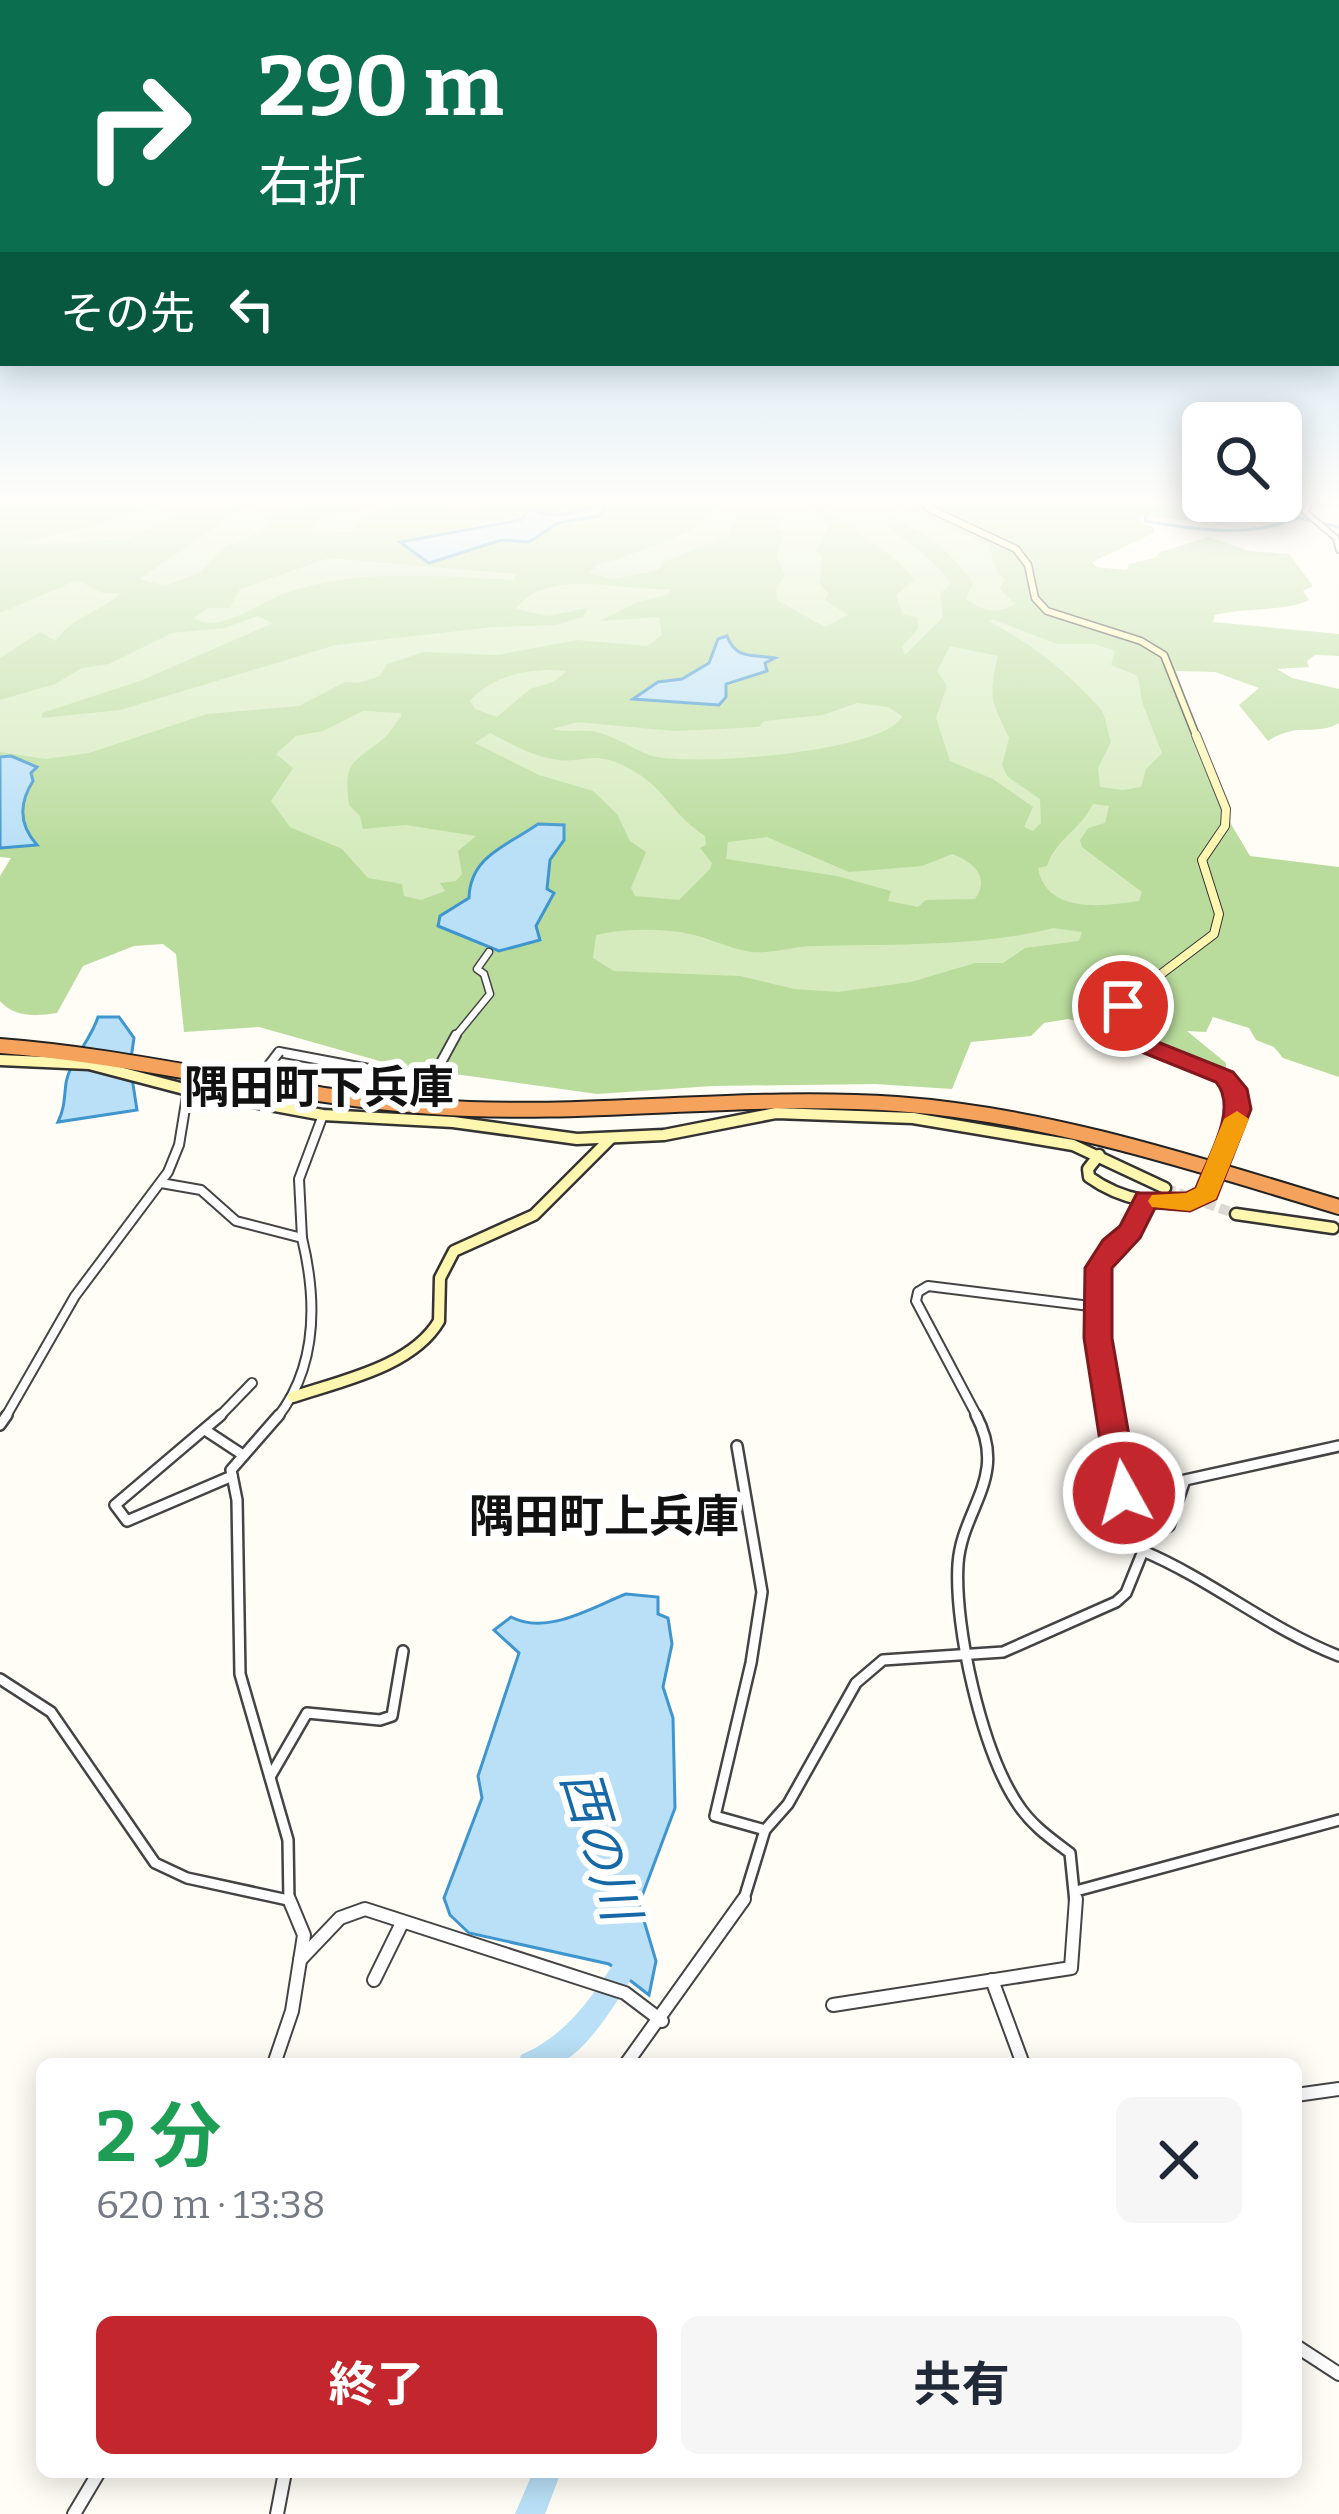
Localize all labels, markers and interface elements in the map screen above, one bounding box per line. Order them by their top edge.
text: 290 m [258,36,504,137]
icon: right [60,48,216,204]
text: 右折 [258,151,366,215]
icon: left [219,276,285,342]
text: その先 [60,287,195,341]
map controls [1182,402,1302,522]
button: search [1182,402,1302,522]
pin [1072,955,1174,1057]
icon: arrive [1090,973,1156,1039]
district label: 隅田町下兵庫 [184,1061,454,1115]
position arrow [1061,1430,1187,1556]
district label: 隅田町上兵庫 [469,1490,739,1544]
water label: 西の川 [548,1763,654,1932]
text: 2 分 [96,2094,222,2180]
button: close [1116,2097,1242,2223]
text: 620 m · 13:38 [96,2182,326,2228]
button: 終了 [96,2316,657,2454]
button: 共有 [681,2316,1242,2454]

